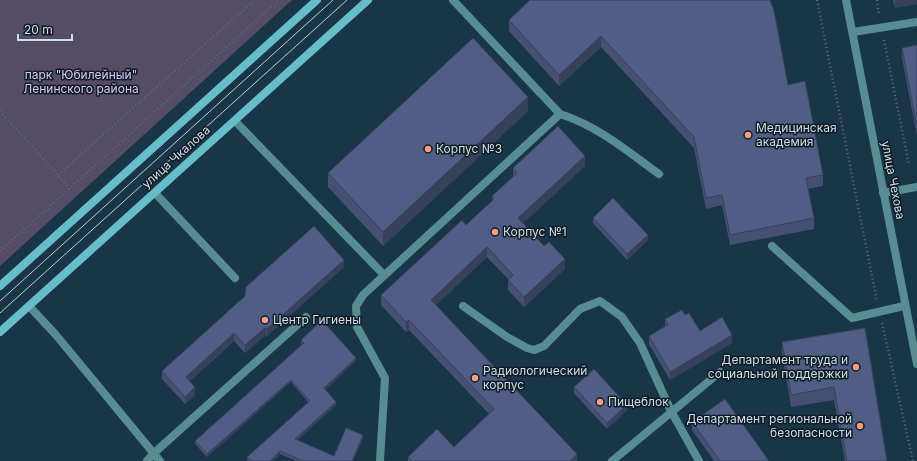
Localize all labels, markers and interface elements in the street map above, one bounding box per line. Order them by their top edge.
scale bar [18,16,72,42]
text: 20 m [24,22,53,37]
park label: парк "Юбилейный" Ленинского района [23,67,139,96]
place label: Медицинская академия [756,120,837,149]
street label: улица Чкалова [138,122,213,191]
marker: Медицинская академия [743,130,753,140]
street label: улица Чехова [879,139,908,220]
place label: Корпус №3 [436,141,502,156]
marker: Корпус №3 [423,144,433,154]
place label: Корпус №1 [503,224,567,239]
marker: Корпус №1 [490,227,500,237]
place label: Центр Гигиены [273,312,361,327]
marker: Центр Гигиены [260,315,270,325]
place label: Департамент труда и социальной поддержки [708,352,848,381]
marker: Департамент труда и социальной поддержки [851,362,861,372]
place label: Радиологический корпус [483,363,587,392]
marker: Радиологический корпус [470,373,480,383]
place label: Пищеблок [608,394,669,409]
marker: Пищеблок [595,397,605,407]
place label: Департамент региональной безопасности [687,411,852,440]
marker: Департамент региональной безопасности [855,421,865,431]

